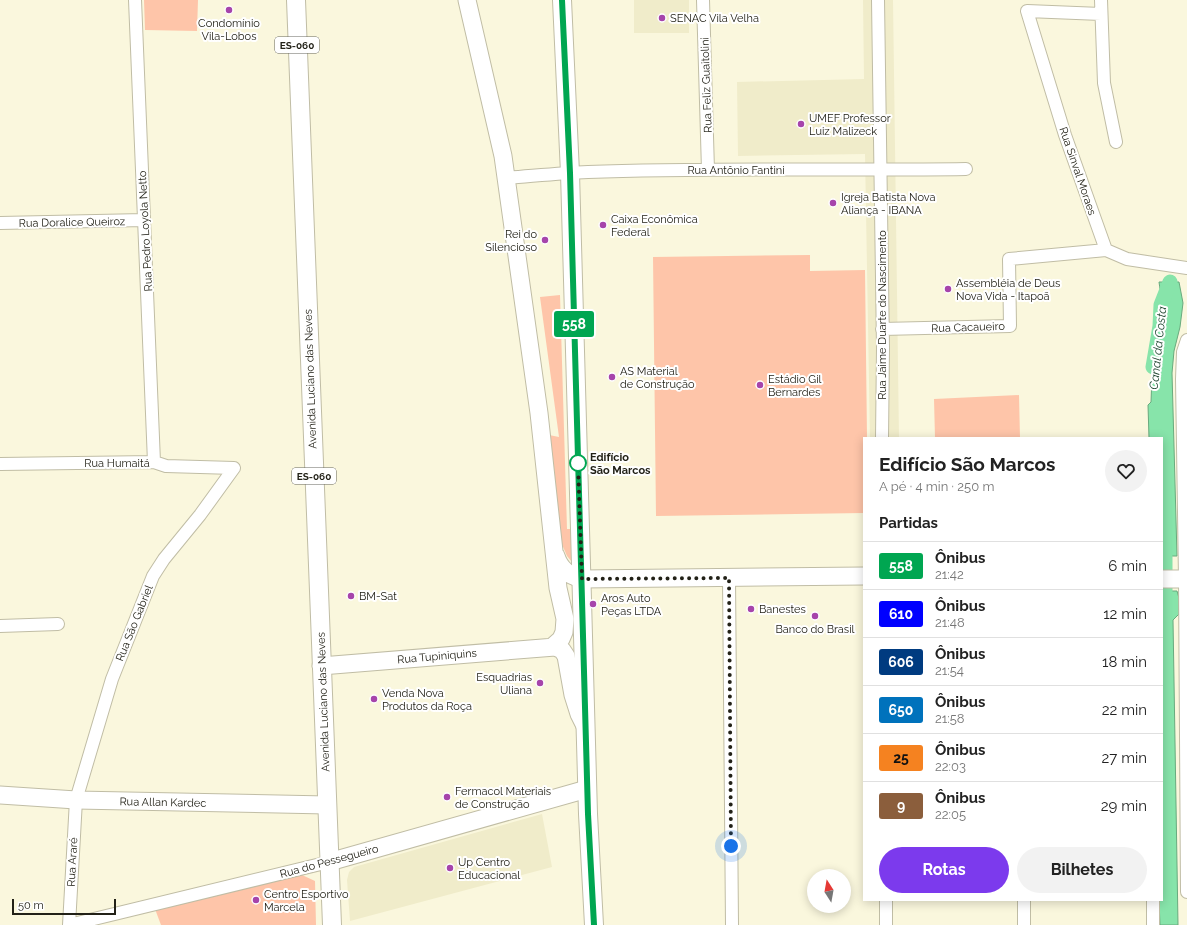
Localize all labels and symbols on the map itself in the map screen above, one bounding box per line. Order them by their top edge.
marker: Condomínio Vila-Lobos [224,5,234,15]
place label: SENAC Vila Velha [670,12,759,25]
marker: SENAC Vila Velha [657,13,667,23]
place label: Condomínio Vila-Lobos [198,17,260,43]
road number: ES-060 [275,37,319,53]
street label: Rua Feliz Guaitolini [698,37,715,133]
place label: UMEF Professor Luiz Malizeck [809,112,891,138]
marker: UMEF Professor Luiz Malizeck [796,119,806,129]
street label: Rua Sinval Moraes [1056,125,1099,217]
street label: Rua Antônio Fantini [687,164,785,177]
street label: Rua Pedro Loyola Netto [136,170,155,292]
place label: Igreja Batista Nova Aliança - IBANA [841,191,935,217]
marker: Igreja Batista Nova Aliança - IBANA [828,198,838,208]
place label: Caixa Econômica Federal [611,213,698,239]
street label: Rua Doralice Queiroz [19,215,126,230]
marker: Caixa Econômica Federal [598,220,608,230]
place label: Rei do Silencioso [485,228,537,254]
street label: Rua Jaime Duarte do Nascimento [876,230,889,400]
marker: Rei do Silencioso [540,235,550,245]
place label: Assembléia de Deus Nova Vida - Itapoã [956,277,1060,303]
marker: Assembléia de Deus Nova Vida - Itapoã [943,284,953,294]
water label: Canal da Costa [1147,306,1169,390]
street label: Avenida Luciano das Neves [302,309,319,449]
line badge: 558 [551,311,597,337]
street label: Rua Cacaueiro [931,320,1005,335]
place label: AS Material de Construção [620,365,695,391]
marker: AS Material de Construção [607,372,617,382]
place label: Estádio Gil Bernardes [768,373,822,399]
marker: Estádio Gil Bernardes [755,380,765,390]
place label: Edifício São Marcos [590,451,651,477]
marker: Edifício São Marcos [569,454,587,472]
street label: Rua Humaitá [84,457,150,470]
road number: ES-060 [292,468,336,484]
street label: Rua São Gabriel [113,583,156,663]
place label: BM-Sat [359,590,397,603]
marker: BM-Sat [346,591,356,601]
place label: Aros Auto Peças LTDA [601,592,662,618]
marker: Aros Auto Peças LTDA [588,599,598,609]
place label: Banestes [759,603,806,616]
marker: Banestes [746,604,756,614]
marker: Banco do Brasil [810,611,820,621]
place label: Banco do Brasil [775,623,855,636]
street label: Avenida Luciano das Neves [315,632,332,772]
street label: Rua Tupiniquins [397,647,477,666]
place label: Esquadrias Uliana [476,671,532,697]
marker: Esquadrias Uliana [535,678,545,688]
place label: Venda Nova Produtos da Roça [382,687,472,713]
marker: Venda Nova Produtos da Roça [369,694,379,704]
place label: Fermacol Materiais de Construção [455,785,551,811]
marker: Fermacol Materiais de Construção [442,792,452,802]
street label: Rua Allan Kardec [119,795,207,810]
street label: Rua Araré [65,836,80,887]
your location [721,836,741,856]
street label: Rua do Pessegueiro [279,842,380,881]
place label: Up Centro Educacional [458,856,520,882]
marker: Up Centro Educacional [445,863,455,873]
north arrow [807,869,851,913]
place label: Centro Esportivo Marcela [264,888,349,914]
marker: Centro Esportivo Marcela [251,895,261,905]
scale bar [12,897,116,916]

